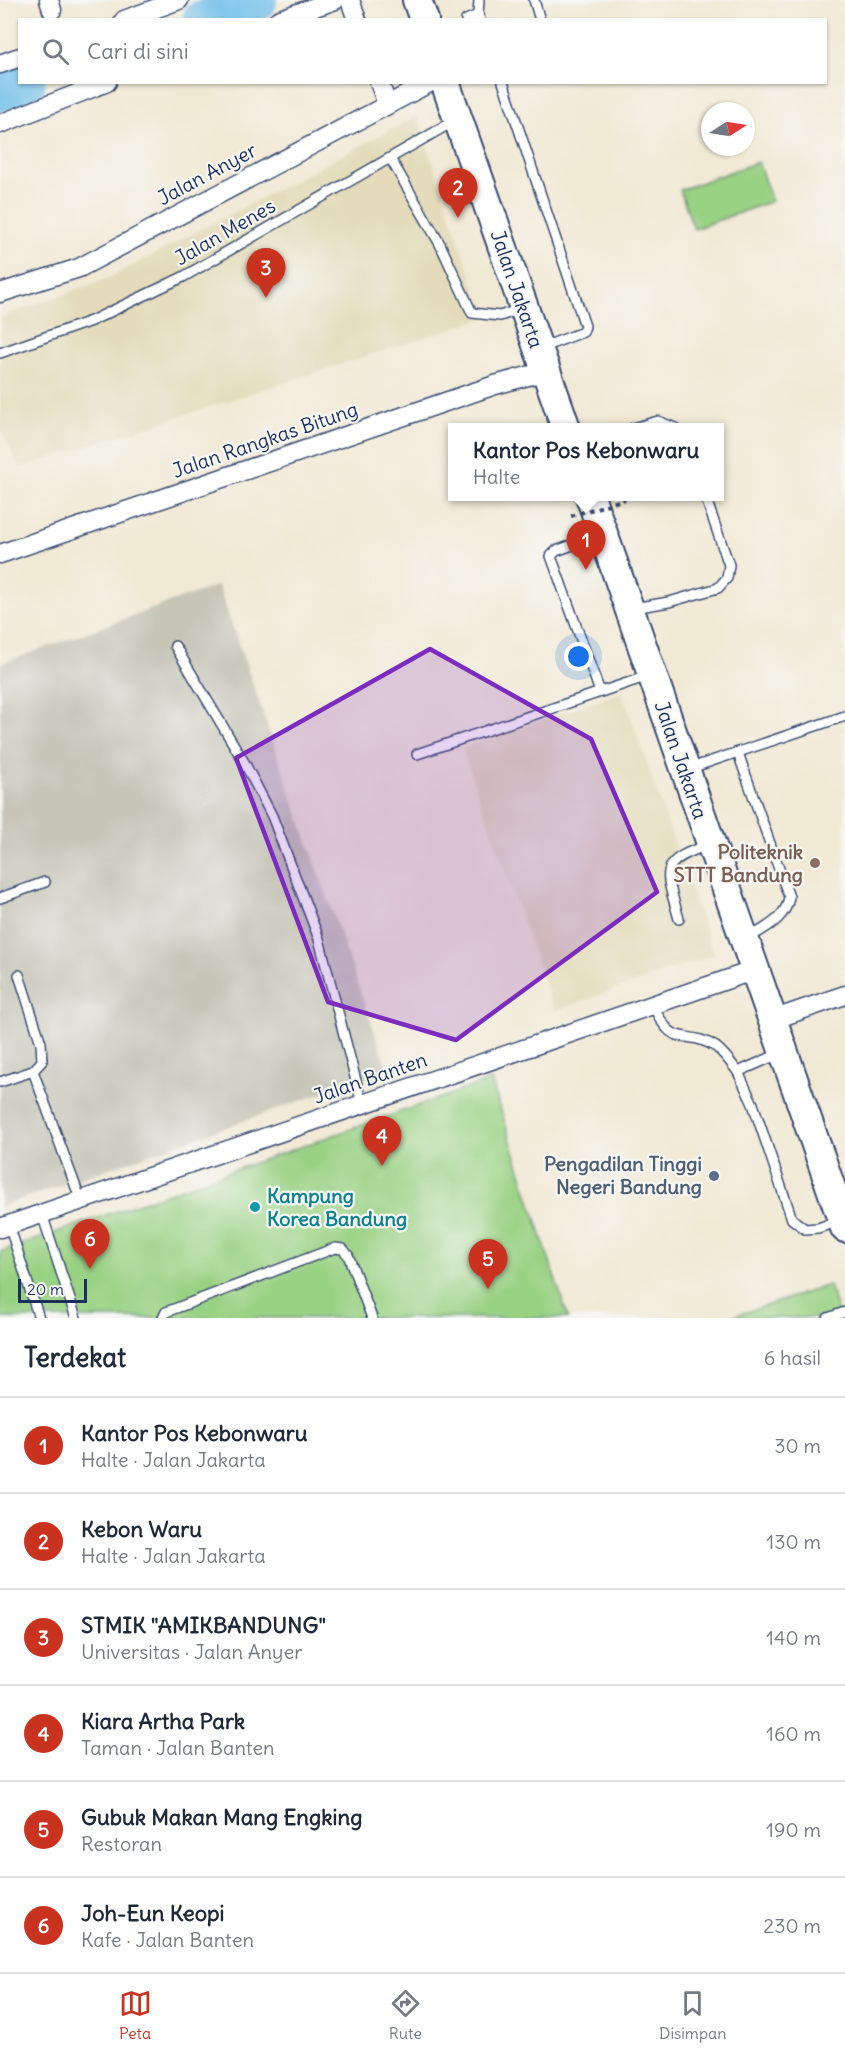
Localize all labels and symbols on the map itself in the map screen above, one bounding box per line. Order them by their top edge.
north arrow [701,102,755,156]
street label: Jalan Anyer [153,137,260,210]
pin: 2 [438,168,478,218]
street label: Jalan Menes [170,193,280,270]
street label: Jalan Jakarta [486,227,549,351]
pin: 3 [246,248,286,298]
street label: Jalan Rangkas Bitung [169,396,361,483]
pin: 1 [566,520,606,570]
your location [564,642,593,671]
street label: Jalan Jakarta [650,698,713,822]
place label: Politeknik STTT Bandung [673,839,803,887]
marker: Politeknik STTT Bandung [808,856,822,870]
street label: Jalan Banten [310,1046,430,1109]
pin: 4 [362,1116,401,1166]
place label: Pengadilan Tinggi Negeri Bandung [544,1151,702,1199]
marker: Pengadilan Tinggi Negeri Bandung [707,1169,721,1183]
place label: Kampung Korea Bandung [267,1183,407,1231]
marker: Kampung Korea Bandung [248,1200,262,1214]
pin: 6 [70,1220,110,1269]
pin: 5 [468,1240,508,1289]
scale bar [18,1276,87,1304]

